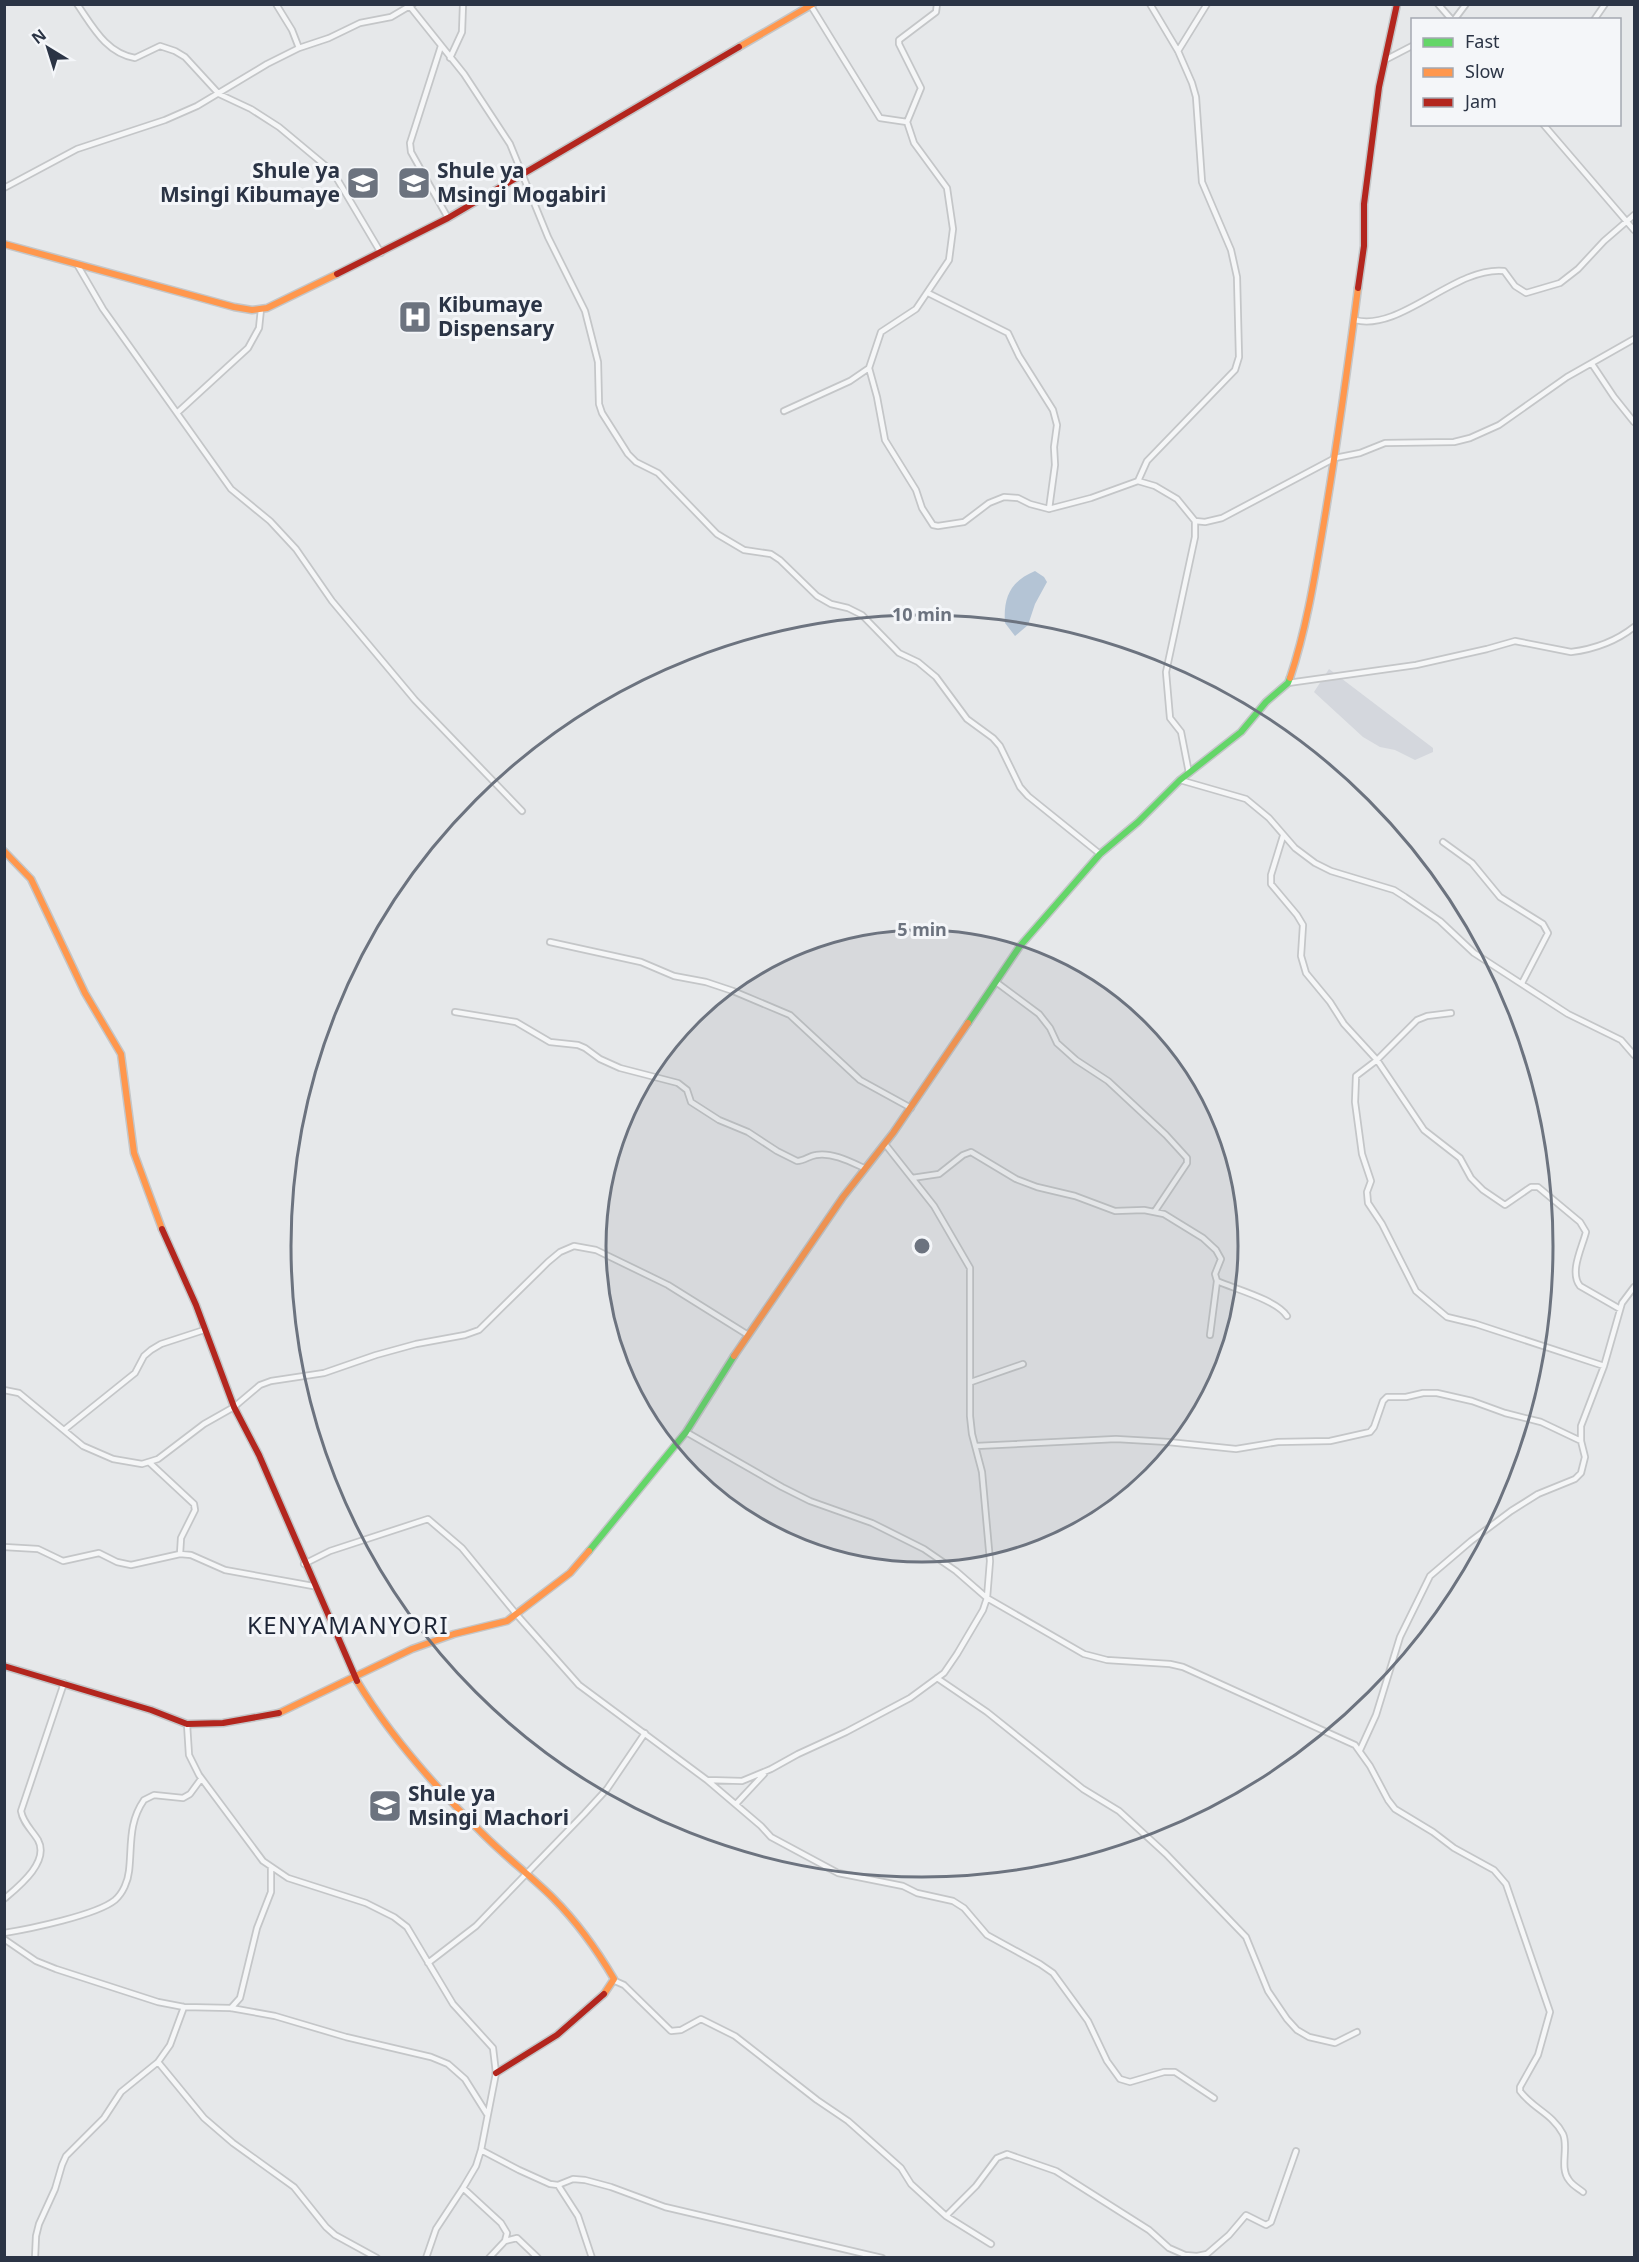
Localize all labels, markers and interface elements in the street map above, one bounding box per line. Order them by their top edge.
north arrow [18,18,78,78]
legend [1411,18,1621,126]
text: N [27,24,51,49]
text: Fast [1465,29,1500,53]
text: Slow [1465,59,1504,83]
text: Jam [1463,89,1497,113]
place label: Shule ya Msingi Kibumaye [160,156,340,208]
place label: Shule ya Msingi Mogabiri [437,156,606,208]
school or university icon: Shule ya Msingi Kibumaye [345,165,381,201]
school or university icon: Shule ya Msingi Mogabiri [396,165,432,201]
place label: Kibumaye Dispensary [438,290,554,342]
hospital icon: Kibumaye Dispensary [397,299,433,335]
text: 10 min [892,602,952,626]
text: 5 min [897,917,947,941]
centre of rings [912,1236,932,1256]
district label: KENYAMANYORI [247,1608,449,1641]
place label: Shule ya Msingi Machori [408,1779,569,1831]
school or university icon: Shule ya Msingi Machori [367,1788,403,1824]

